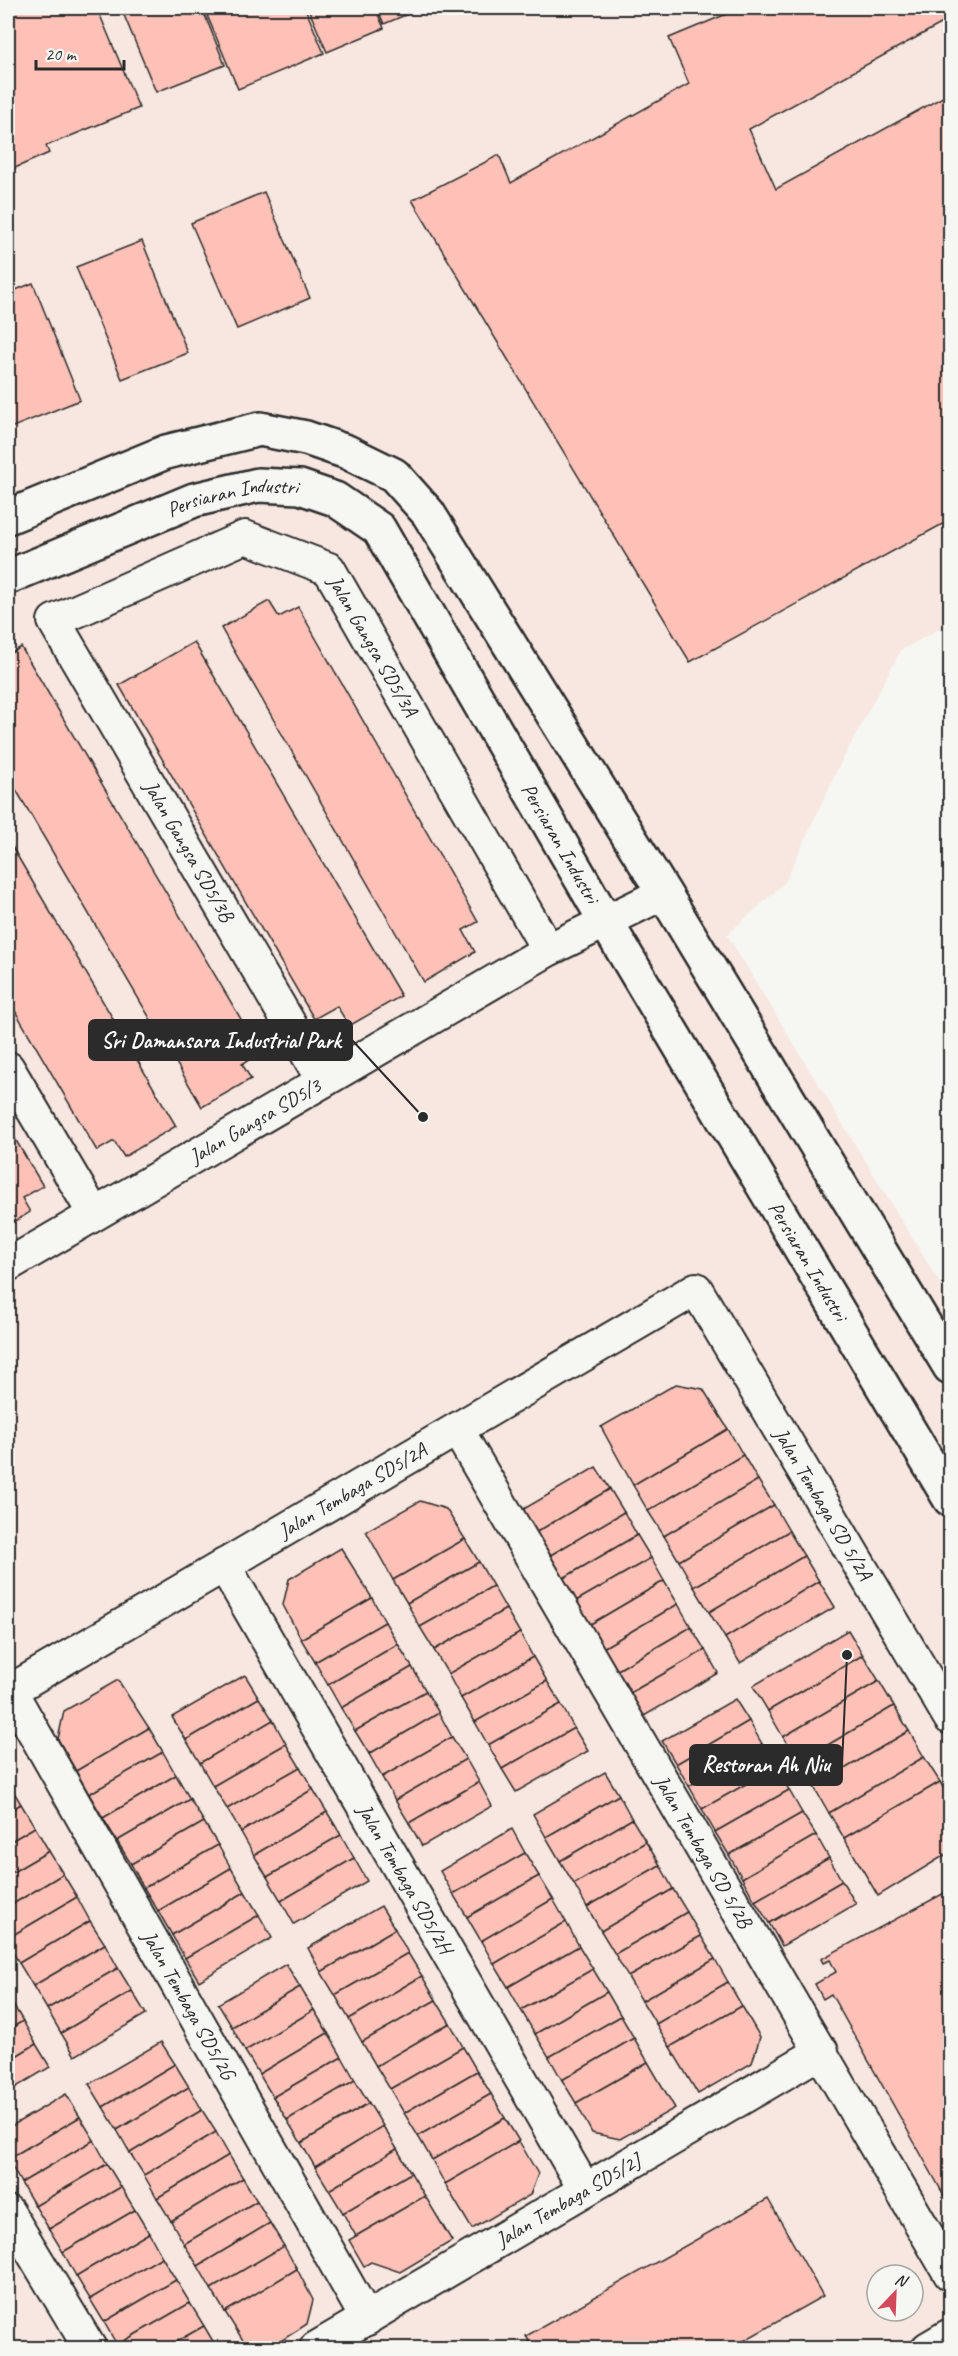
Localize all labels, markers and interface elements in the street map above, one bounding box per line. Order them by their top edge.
scale bar [36,33,124,71]
text: 20 m [45,43,78,65]
street label: Persiaran Industri [163,472,302,523]
street label: Jalan Gangsa SD5/3A [322,570,425,722]
street label: Jalan Gangsa SD5/3B [138,775,241,928]
street label: Persiaran Industri [516,778,607,910]
callout: Sri Damansara Industrial Park [89,1020,352,1060]
text: Sri Damansara Industrial Park [101,1027,342,1055]
street label: Jalan Gangsa SD5/3 [184,1072,327,1170]
street label: Persiaran Industri [763,1197,855,1328]
street label: Jalan Tembaga SD 5/2A [768,1422,879,1586]
street label: Jalan Tembaga SD5/2A [273,1436,432,1544]
callout: Restoran Ah Niu [690,1745,842,1785]
text: Restoran Ah Niu [702,1751,832,1779]
street label: Jalan Tembaga SD 5/2B [648,1769,759,1934]
street label: Jalan Tembaga SD5/2H [351,1798,460,1961]
street label: Jalan Tembaga SD5/2G [136,1925,243,2086]
street label: Jalan Tembaga SD5/2J [490,2146,648,2253]
north arrow [865,2263,925,2323]
text: N [892,2269,912,2292]

